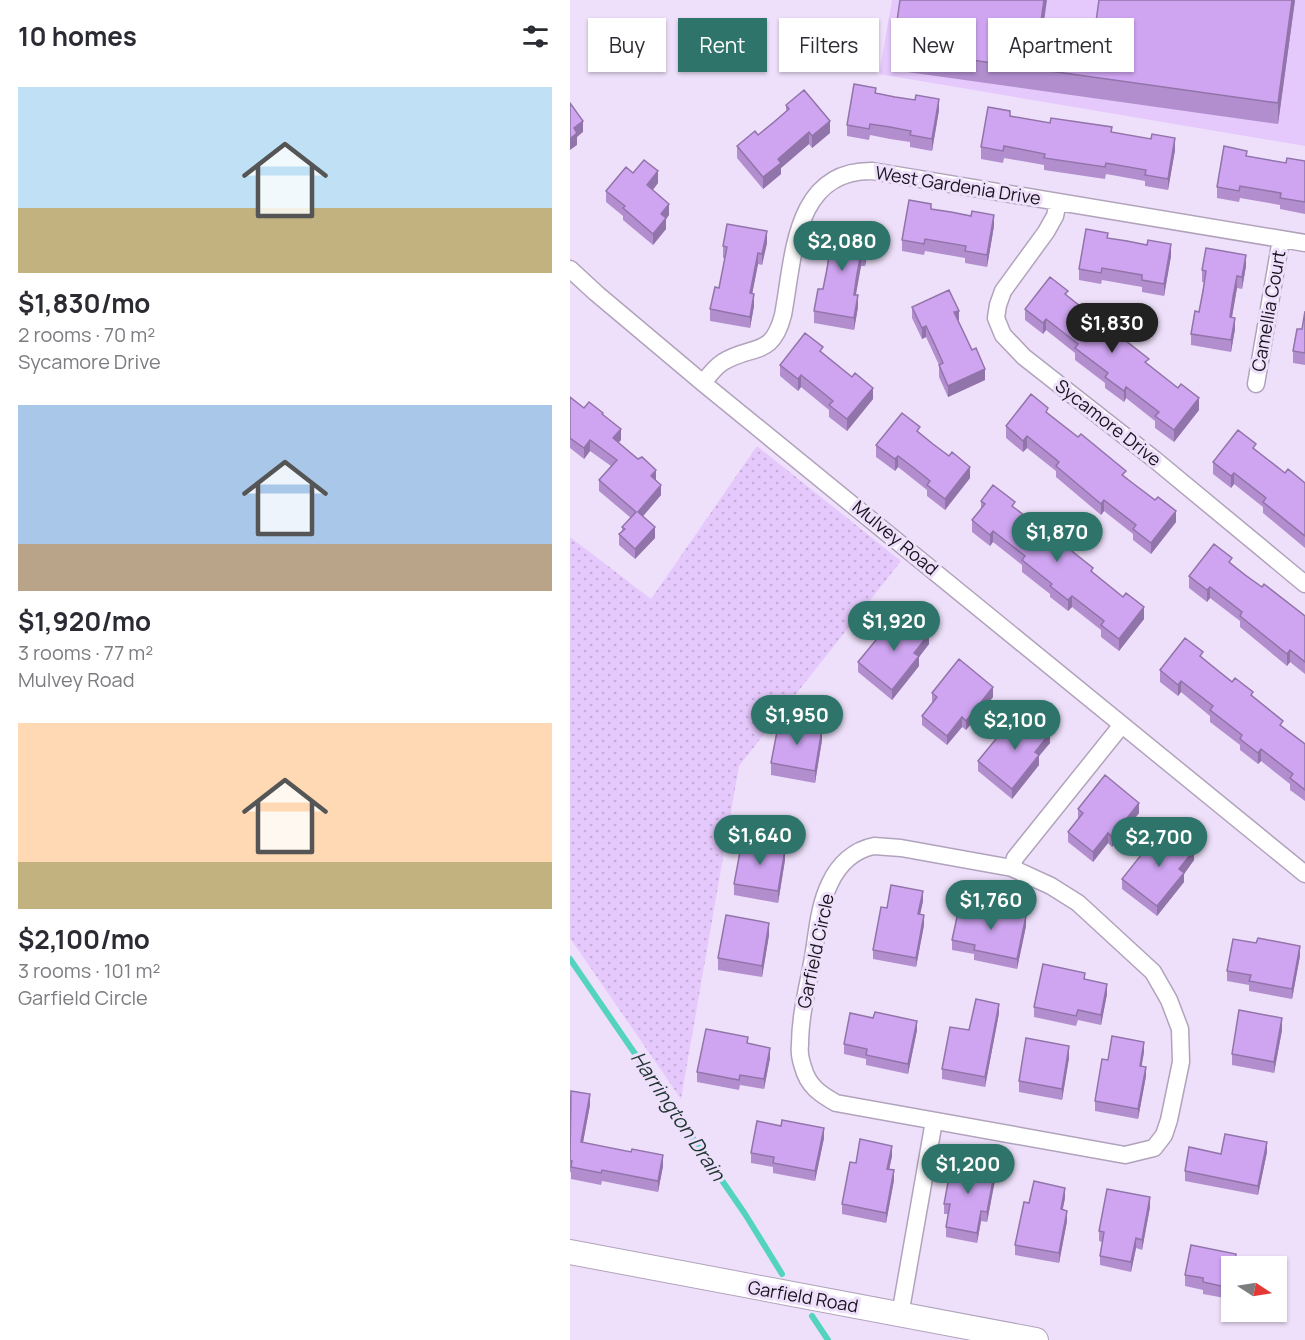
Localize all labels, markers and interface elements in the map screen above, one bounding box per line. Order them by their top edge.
text: 10 homes [18,18,137,54]
chip: Buy [588,18,666,72]
chip: Rent [678,18,767,72]
chip: Filters [779,18,879,72]
chip: New [891,18,976,72]
chip: Apartment [988,18,1134,72]
icon: filters [519,20,552,53]
icon: home [231,126,339,234]
street label: West Gardenia Drive [874,160,1043,210]
pin: $2,080 [793,221,891,272]
text: $2,080 [807,227,877,254]
street label: Camellia Court [1246,248,1290,373]
text: $1,830/mo [18,285,150,321]
pin: $1,830 [1063,303,1161,354]
text: $1,830 [1080,309,1144,336]
text: 2 rooms · 70 m² [18,321,155,348]
text: Sycamore Drive [18,348,161,375]
street label: Sycamore Drive [1051,373,1167,471]
icon: home [231,444,339,552]
street label: Mulvey Road [848,494,944,580]
pin: $1,870 [1008,512,1106,563]
text: $1,870 [1026,518,1088,545]
pin: $1,920 [845,601,943,652]
text: $1,920/mo [18,603,151,639]
text: $1,920 [862,607,926,634]
text: 3 rooms · 77 m² [18,639,153,666]
text: Mulvey Road [18,666,135,693]
pin: $1,950 [748,695,846,746]
pin: $2,100 [966,700,1064,751]
text: $1,950 [765,701,829,728]
text: $2,100 [983,706,1047,733]
icon: home [231,762,339,870]
pin: $1,640 [711,815,809,866]
pin: $2,700 [1110,817,1208,868]
text: $1,640 [728,821,792,848]
text: $2,700 [1125,823,1193,850]
pin: $1,760 [942,880,1040,931]
text: $1,760 [960,886,1022,913]
street label: Garfield Circle [791,891,839,1010]
text: $2,100/mo [18,921,150,957]
text: 3 rooms · 101 m² [18,957,160,984]
text: Garfield Circle [18,984,148,1011]
water label: Harrington Drain [625,1046,732,1187]
pin: $1,200 [919,1144,1017,1195]
text: $1,200 [936,1150,1000,1177]
north arrow [1221,1256,1287,1322]
map controls [1221,1256,1287,1322]
street label: Garfield Road [746,1275,860,1318]

